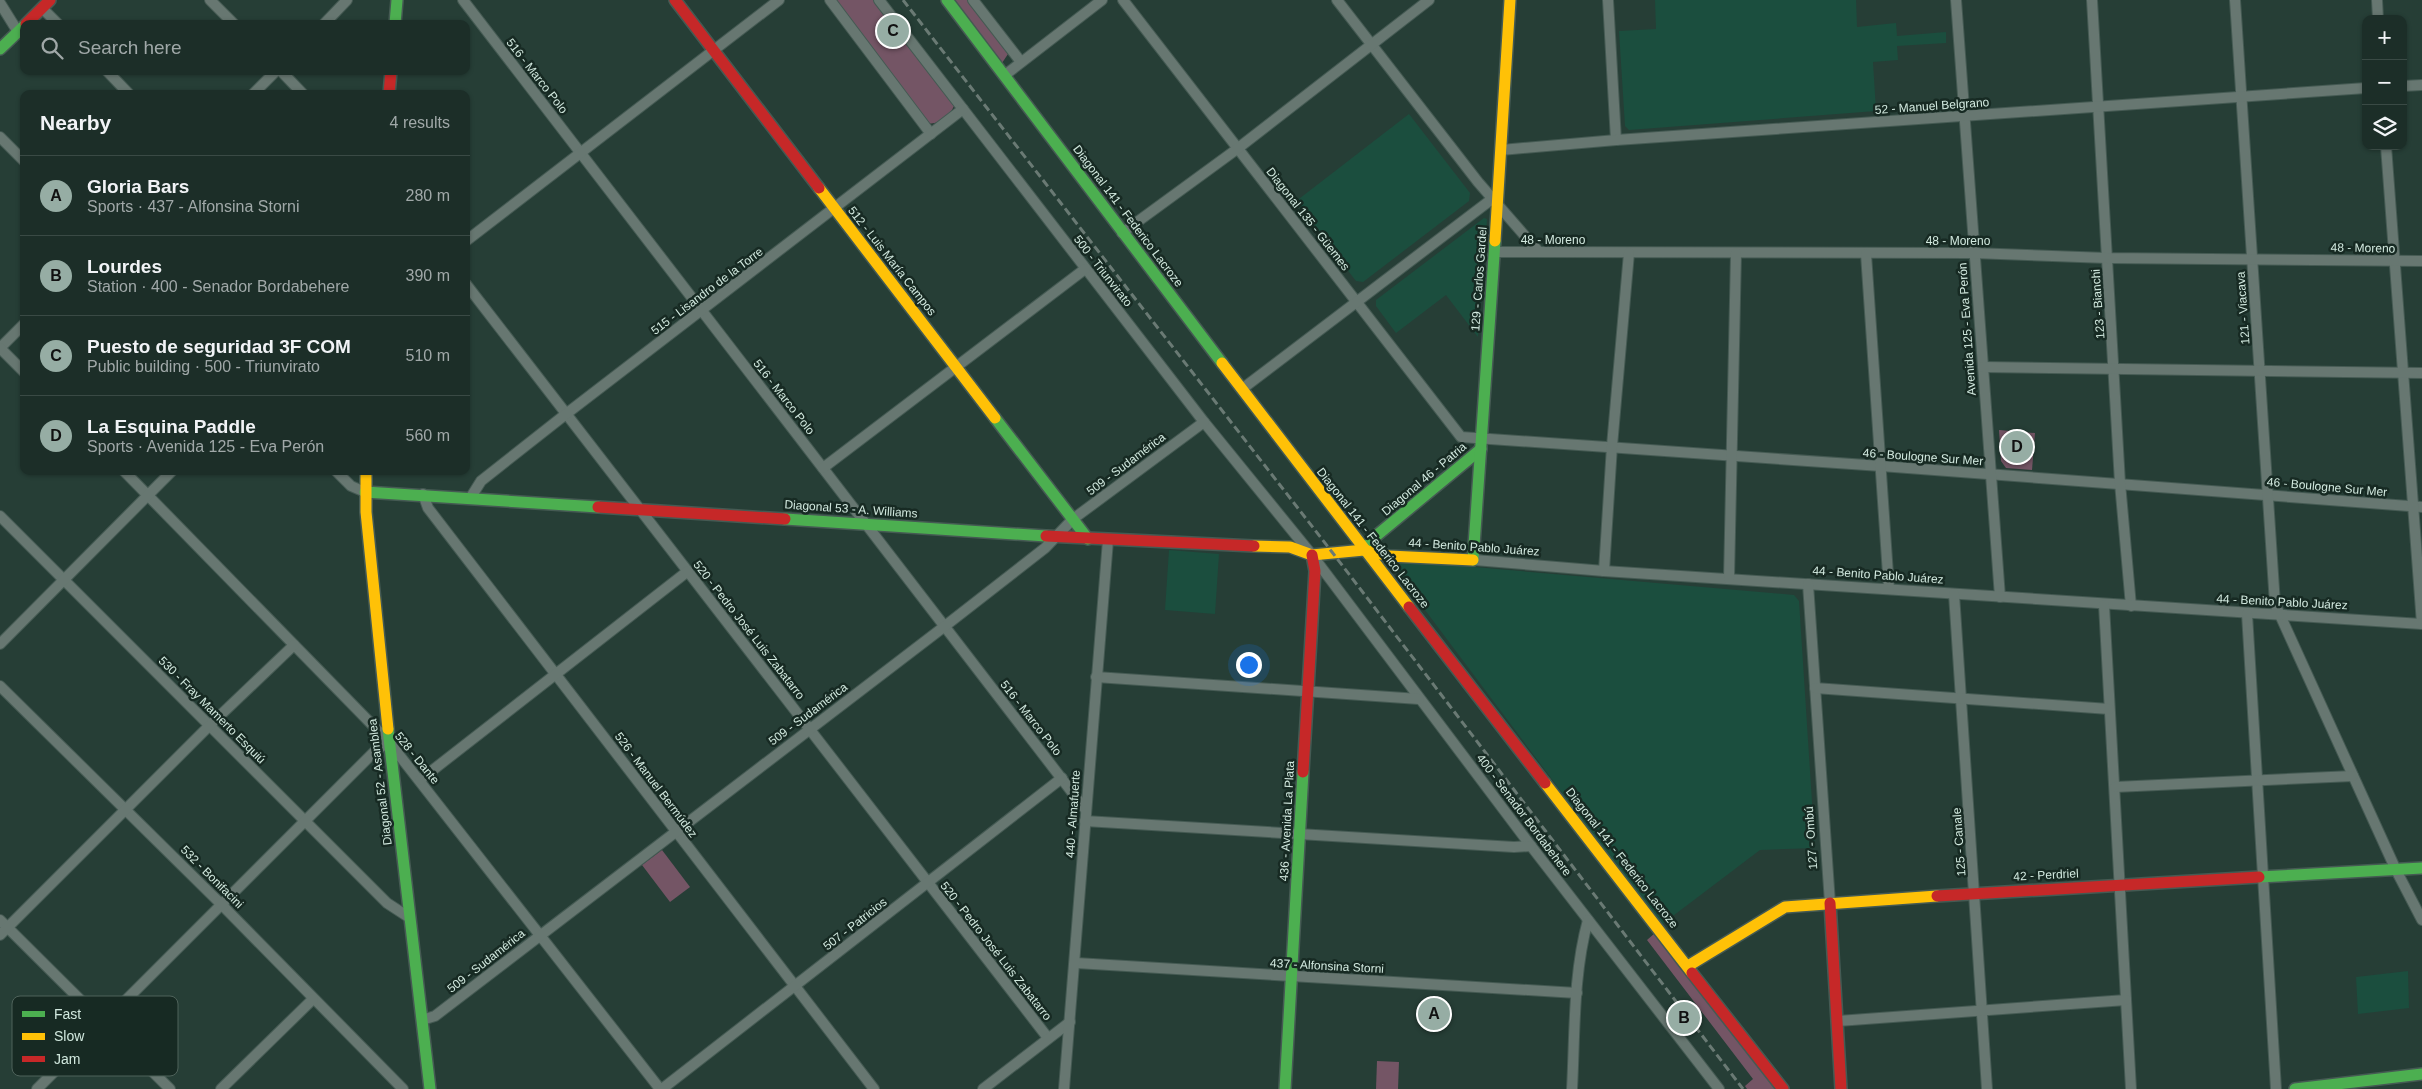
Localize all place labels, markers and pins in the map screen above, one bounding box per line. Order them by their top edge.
pin: C [877,12,909,50]
pin: D [2001,428,2033,466]
pin: A [1418,995,1450,1033]
pin: B [1668,999,1700,1037]

